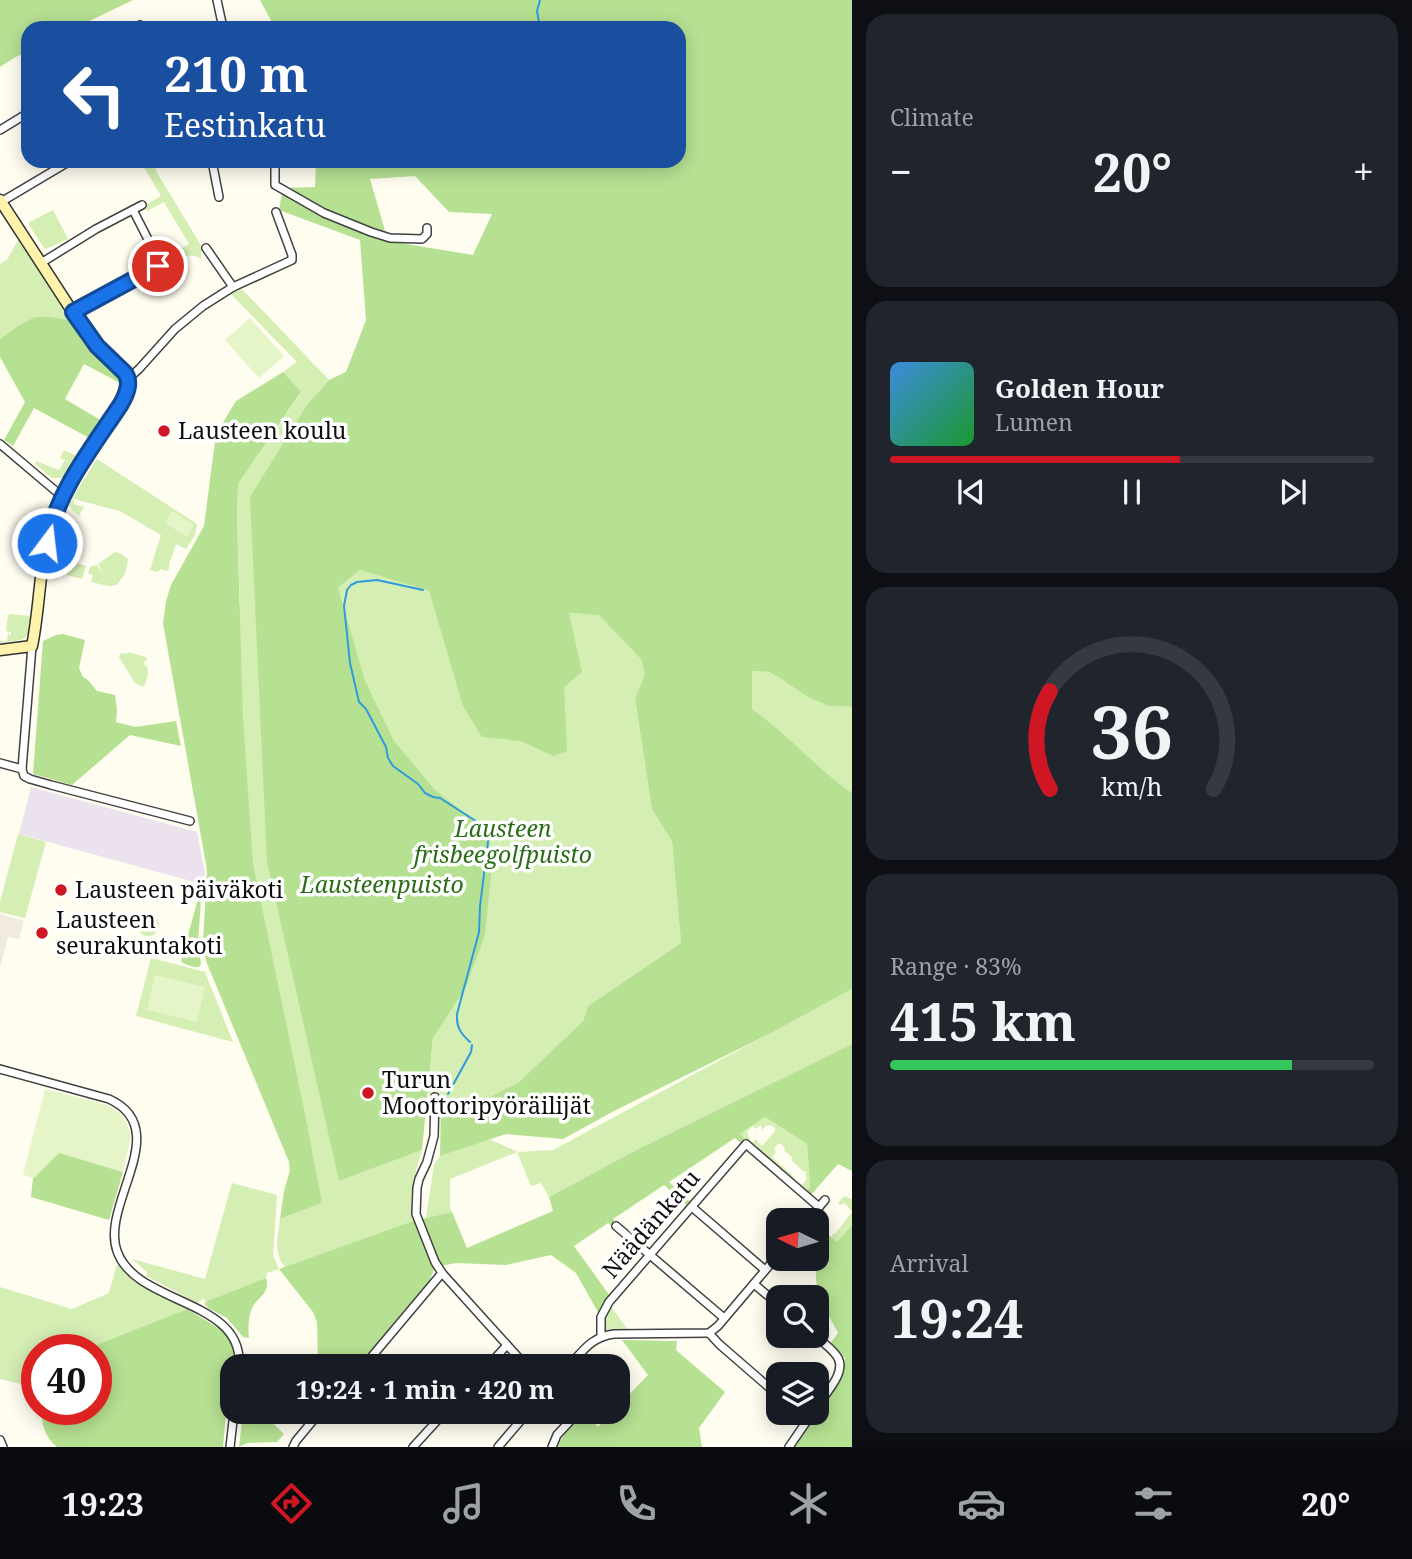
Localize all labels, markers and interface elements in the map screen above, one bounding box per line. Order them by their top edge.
text: 210 m [164,40,308,106]
icon: left [49,49,140,140]
text: Climate [890,101,974,133]
text: Eestinkatu [164,103,326,146]
text: 20° [1093,136,1172,207]
text: − [890,145,912,197]
text: + [1353,145,1374,197]
pin [128,236,188,296]
icon: arrive [139,247,177,285]
text: Golden Hour [995,370,1164,406]
text: Lumen [995,406,1073,438]
place label: Lausteen koulu [178,414,347,446]
marker: Lausteen koulu [156,423,172,439]
icon: previous [952,473,990,511]
icon: pause [1113,473,1151,511]
icon: next [1274,473,1312,511]
position arrow [10,506,84,580]
text: 36 [1091,682,1173,781]
text: km/h [1101,769,1163,803]
park label: Lausteen frisbeegolfpuisto [410,812,592,870]
park label: Lausteenpuisto [299,868,464,900]
place label: Lausteen päiväkoti [75,873,284,905]
marker: Lausteen päiväkoti [53,882,69,898]
place label: Lausteen seurakuntakoti [56,903,223,961]
marker: Lausteen seurakuntakoti [34,925,50,941]
text: Range · 83% [890,950,1022,982]
text: 415 km [890,985,1076,1056]
place label: Turun Moottoripyöräilijät [382,1063,591,1121]
marker: Turun Moottoripyöräilijät [360,1085,376,1101]
street label: Näädänkatu [594,1162,707,1285]
north arrow [766,1208,830,1270]
map controls [766,1208,829,1425]
text: Arrival [890,1247,969,1279]
text: 19:24 [890,1282,1023,1353]
button: search [766,1285,829,1348]
speed limit sign: 40 [21,1334,112,1425]
button: layers [766,1362,829,1425]
text: 19:24 · 1 min · 420 m [295,1371,555,1407]
icon: directions [267,1479,316,1528]
icon: music [439,1479,488,1528]
icon: phone [612,1479,661,1528]
icon: climate [784,1479,833,1528]
icon: car [957,1479,1006,1528]
icon: filters [1129,1479,1178,1528]
text: 19:23 [62,1482,144,1525]
text: 20° [1301,1482,1350,1525]

